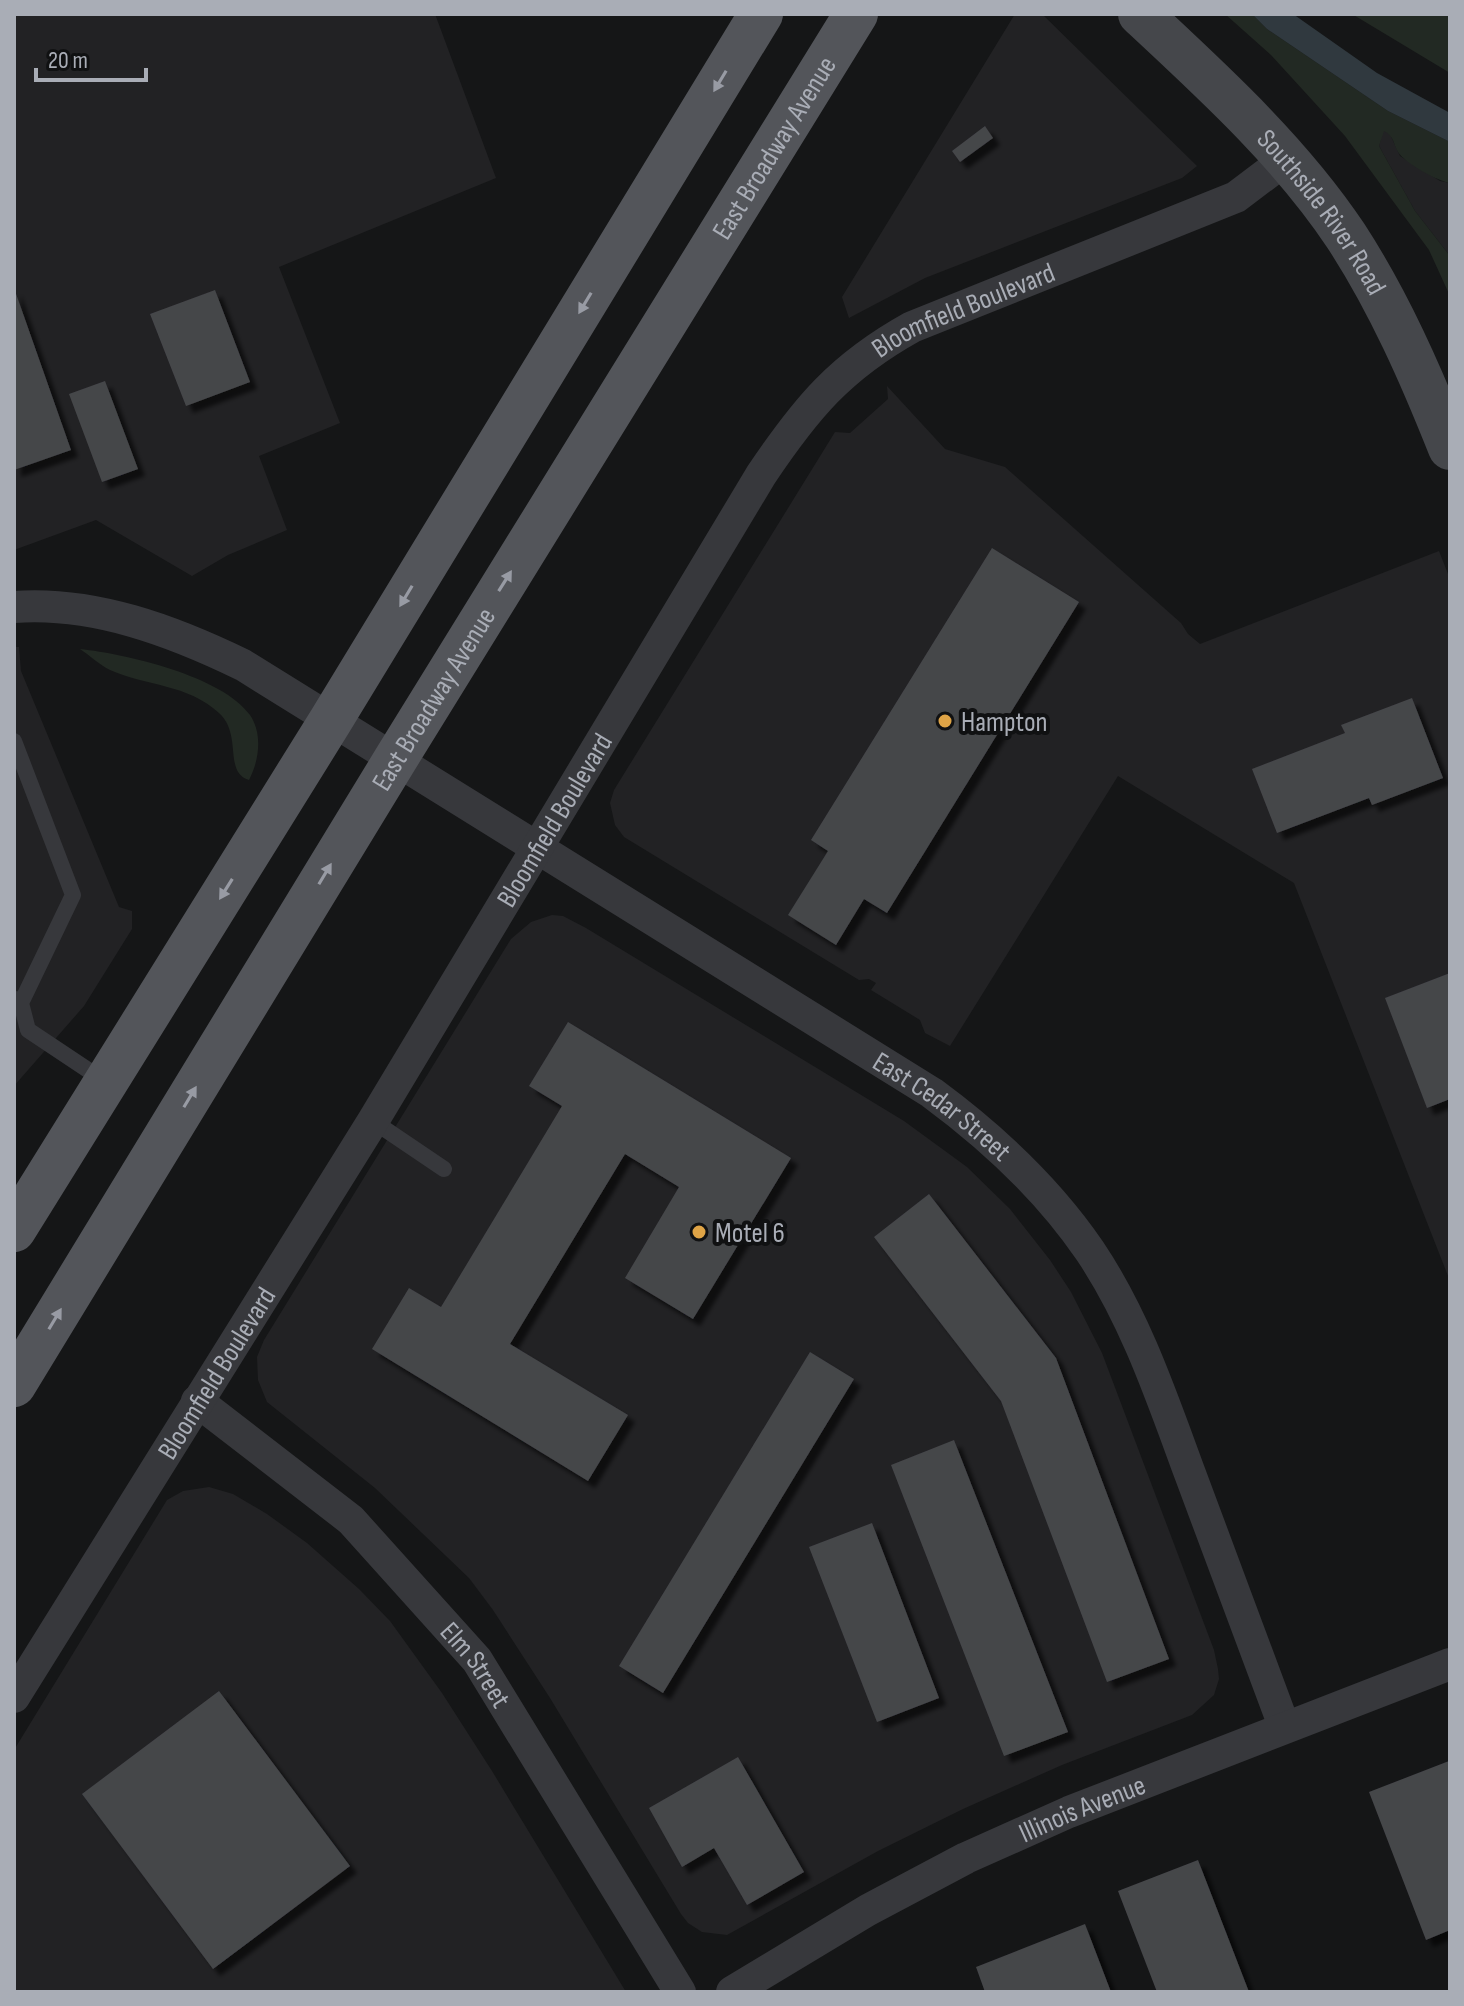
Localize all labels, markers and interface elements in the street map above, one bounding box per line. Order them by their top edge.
scale bar [36,32,146,82]
text: 20 m [48,46,88,75]
street label: East Broadway Avenue [706,51,844,246]
one-way arrow [714,70,728,92]
street label: Southside River Road [1250,123,1392,301]
street label: Bloomfield Boulevard [866,256,1060,365]
one-way arrow [578,292,592,314]
one-way arrow [498,570,512,592]
one-way arrow [399,585,413,607]
street label: East Broadway Avenue [365,602,503,797]
place label: Hampton [961,706,1048,739]
marker: Hampton [936,712,954,730]
street label: Bloomfield Boulevard [490,728,620,913]
one-way arrow [318,863,332,885]
one-way arrow [219,878,233,900]
street label: East Cedar Street [867,1045,1018,1168]
one-way arrow [182,1085,197,1108]
place label: Motel 6 [715,1217,785,1250]
marker: Motel 6 [690,1223,708,1241]
street label: Bloomfield Boulevard [151,1282,283,1466]
one-way arrow [47,1308,61,1330]
street label: Elm Street [433,1616,517,1714]
street label: Illinois Avenue [1014,1769,1150,1850]

